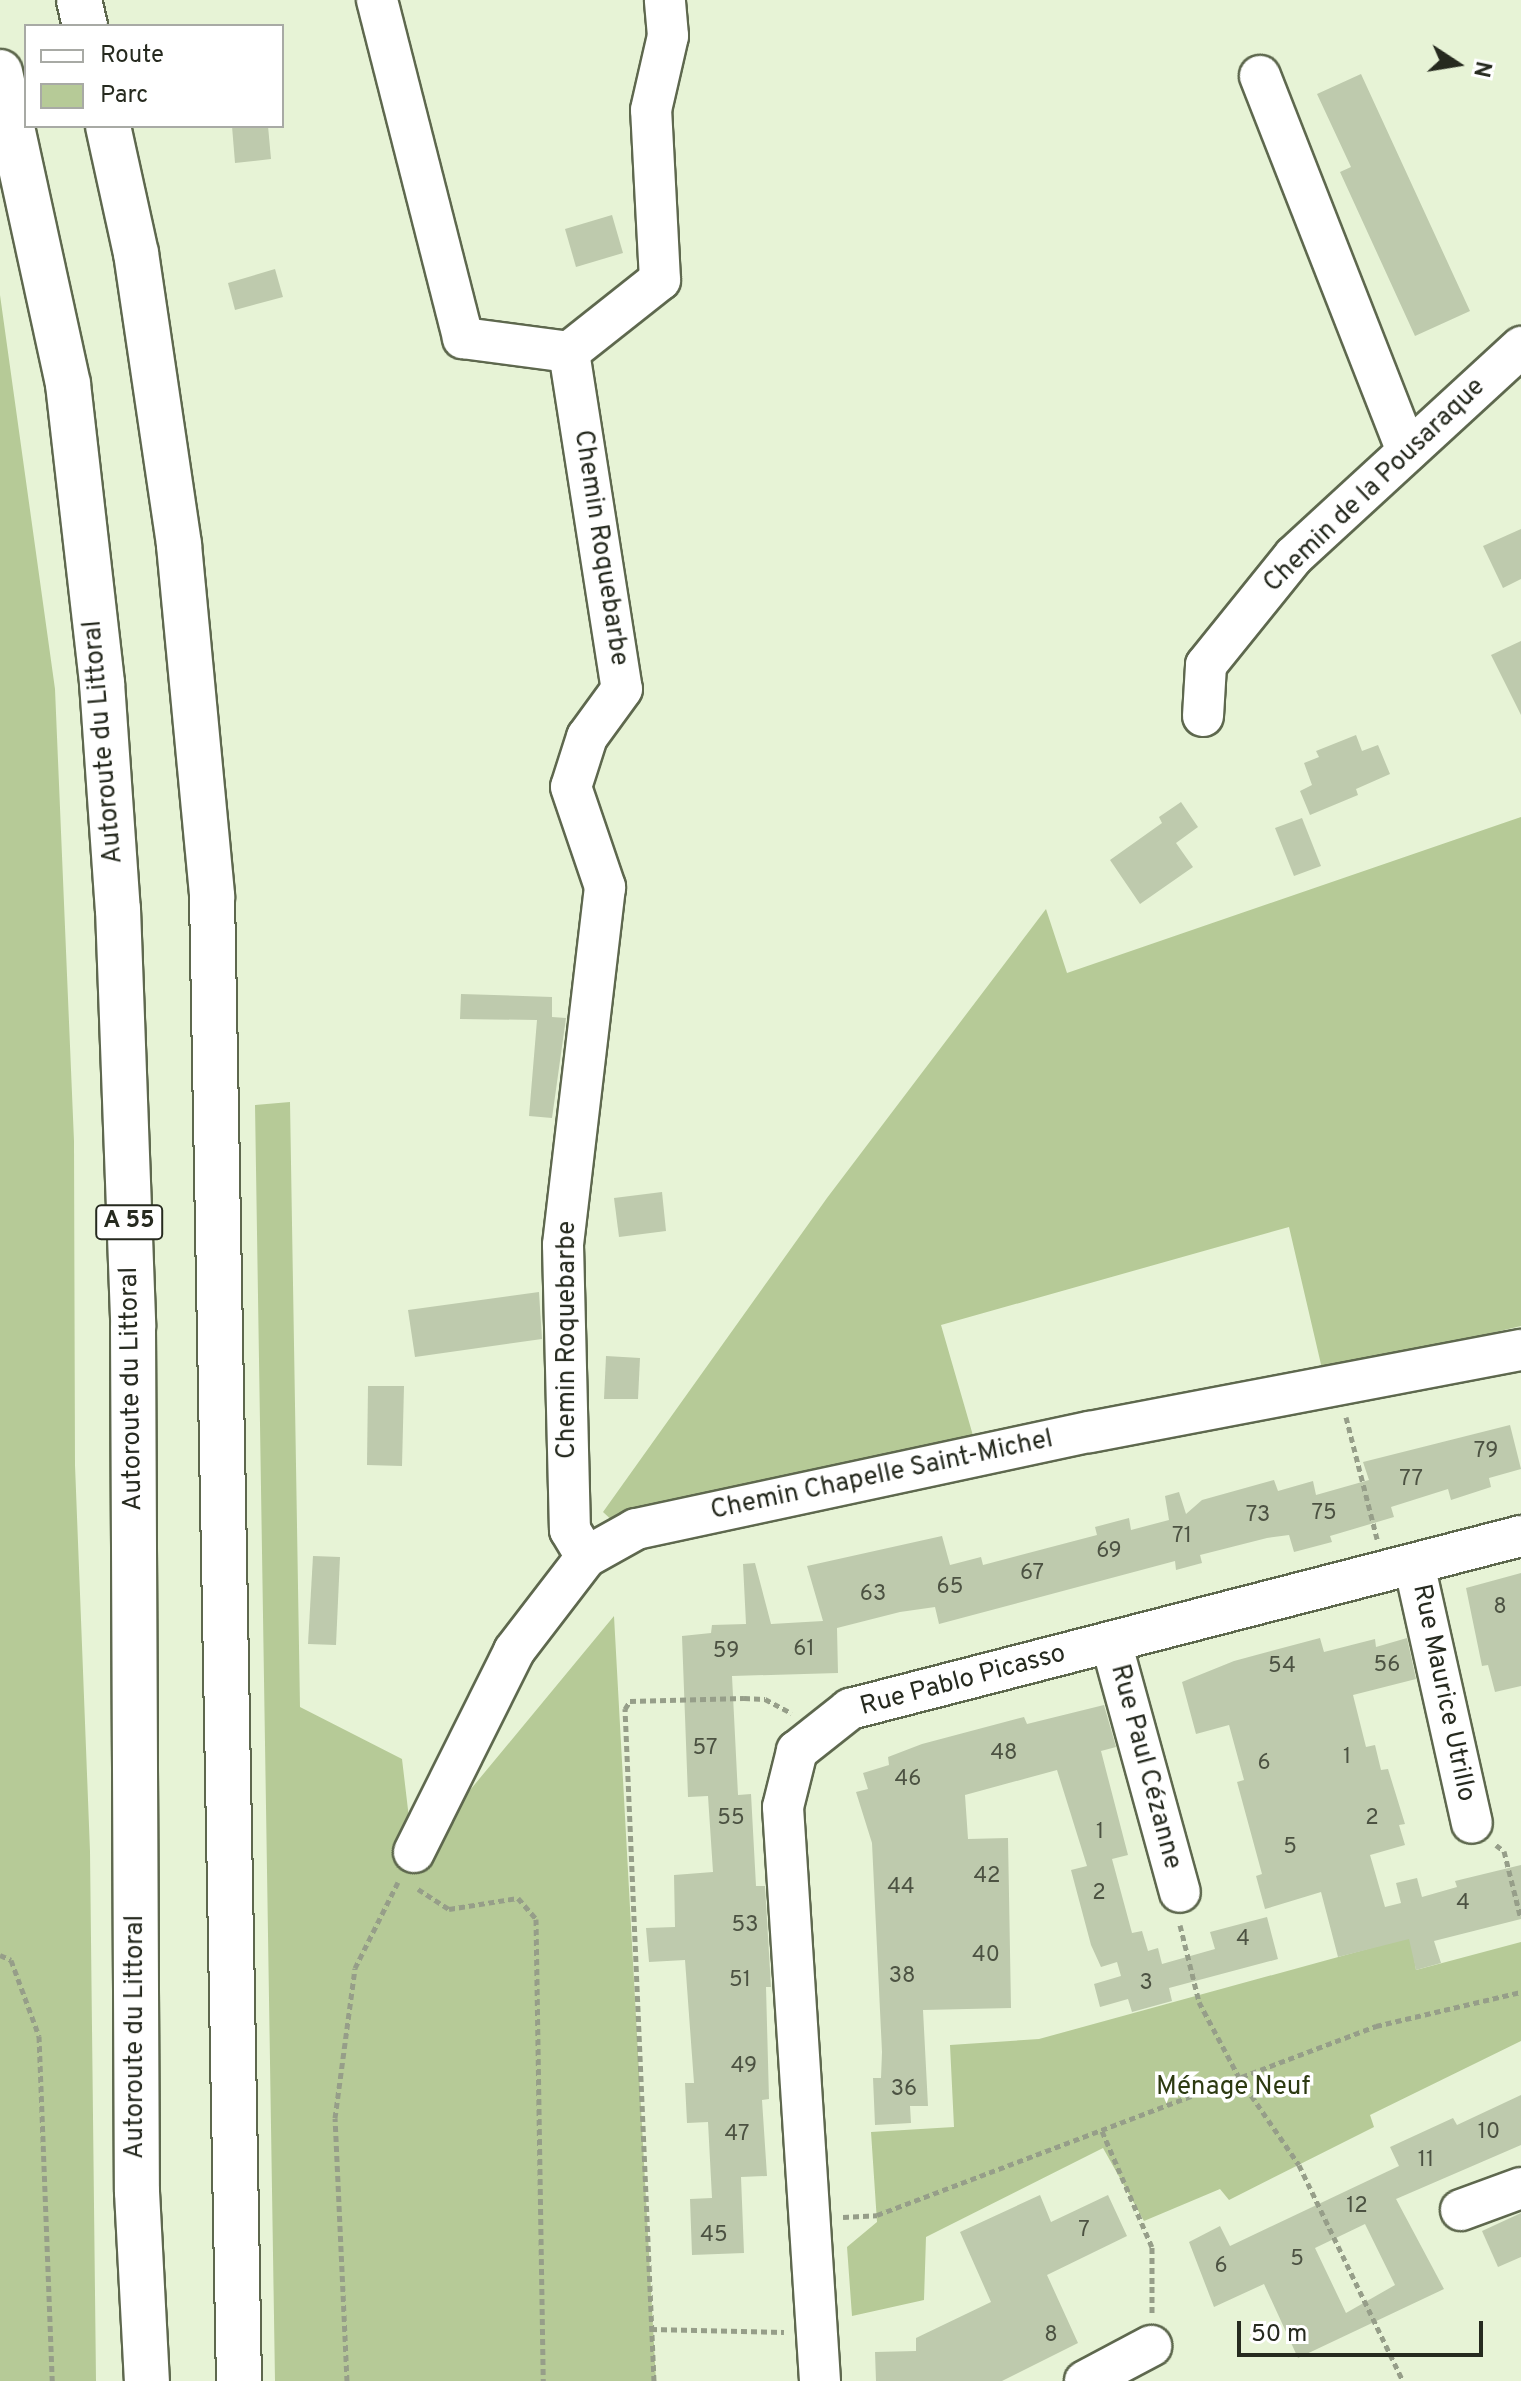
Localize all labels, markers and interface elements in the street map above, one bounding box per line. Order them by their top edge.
legend [24,24,284,128]
north arrow [1417,24,1497,104]
text: Route [100,41,164,71]
text: N [1466,59,1496,80]
text: Parc [100,81,148,111]
street label: Chemin de la Pousaraque [1258,372,1492,600]
street label: Chemin Roquebarbe [566,428,634,668]
street label: Autoroute du Littoral [78,619,130,865]
road number: A 55 [93,1202,165,1242]
street label: Chemin Roquebarbe [552,1221,584,1459]
street label: Autoroute du Littoral [114,1267,150,1511]
street label: Chemin Chapelle Saint-Michel [708,1424,1056,1528]
house number: 79 [1474,1439,1498,1465]
house number: 77 [1399,1467,1423,1493]
house number: 75 [1311,1501,1337,1527]
house number: 73 [1246,1503,1270,1529]
house number: 71 [1172,1524,1192,1550]
house number: 69 [1096,1539,1122,1565]
house number: 67 [1020,1561,1044,1587]
house number: 65 [937,1575,963,1601]
street label: Rue Maurice Utrillo [1405,1581,1481,1805]
house number: 63 [860,1582,886,1608]
house number: 8 [1493,1595,1507,1621]
house number: 61 [793,1637,815,1663]
house number: 59 [713,1639,739,1665]
street label: Rue Pablo Picasso [857,1639,1069,1723]
house number: 56 [1374,1653,1400,1679]
house number: 54 [1268,1654,1296,1680]
street label: Rue Paul Cézanne [1103,1661,1187,1873]
house number: 57 [693,1736,717,1762]
house number: 48 [990,1741,1018,1767]
house number: 1 [1343,1745,1351,1771]
house number: 6 [1257,1751,1271,1777]
house number: 46 [895,1767,921,1793]
house number: 55 [717,1806,745,1832]
house number: 2 [1365,1806,1379,1832]
house number: 1 [1096,1820,1104,1846]
house number: 5 [1283,1835,1297,1861]
house number: 42 [973,1864,1001,1890]
house number: 44 [887,1875,915,1901]
house number: 2 [1092,1881,1106,1907]
house number: 4 [1456,1891,1470,1917]
house number: 53 [732,1913,758,1939]
street label: Autoroute du Littoral [120,1915,152,2159]
house number: 4 [1236,1927,1250,1953]
house number: 40 [972,1943,1000,1969]
house number: 38 [889,1964,915,1990]
house number: 51 [729,1968,751,1994]
house number: 3 [1139,1971,1153,1997]
house number: 49 [731,2054,757,2080]
park label: Ménage Neuf [1156,2072,1310,2104]
house number: 36 [891,2077,917,2103]
house number: 10 [1478,2120,1500,2146]
house number: 47 [725,2122,749,2148]
house number: 11 [1418,2148,1434,2174]
house number: 12 [1346,2194,1368,2220]
house number: 7 [1078,2218,1090,2244]
house number: 45 [700,2223,728,2249]
house number: 5 [1290,2247,1304,2273]
house number: 6 [1214,2254,1228,2280]
scale bar [1241,2305,1487,2355]
text: 50 m [1251,2320,1307,2350]
house number: 8 [1044,2323,1058,2349]

